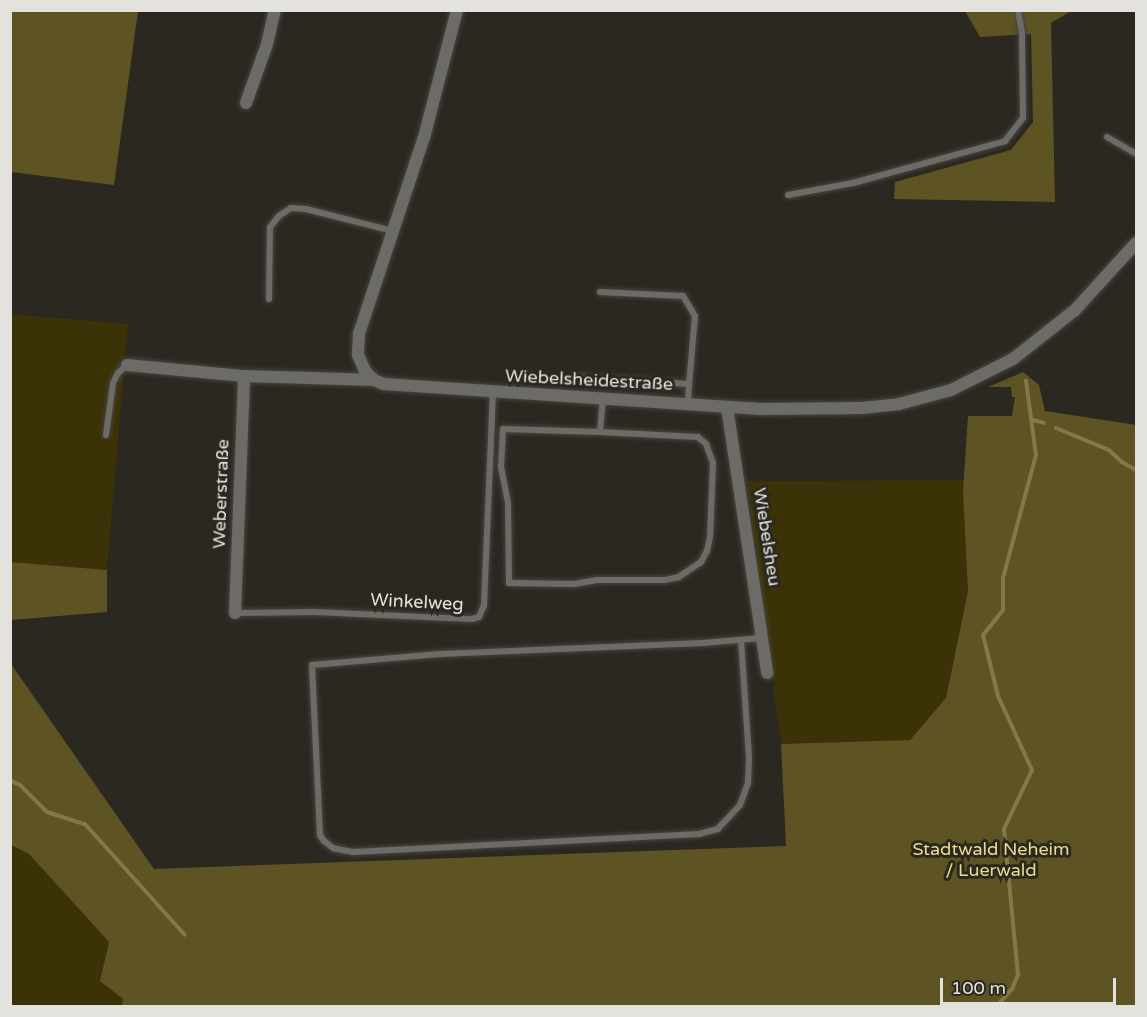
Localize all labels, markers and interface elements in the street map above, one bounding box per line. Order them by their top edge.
street label: Wiebelsheidestraße [504,365,674,395]
street label: Weberstraße [208,439,234,549]
street label: Wiebelsheu [749,486,785,588]
street label: Winkelweg [370,589,464,615]
park label: Stadtwald Neheim / Luerwald [912,839,1070,882]
scale bar [943,966,1118,1004]
text: 100 m [951,977,1006,999]

